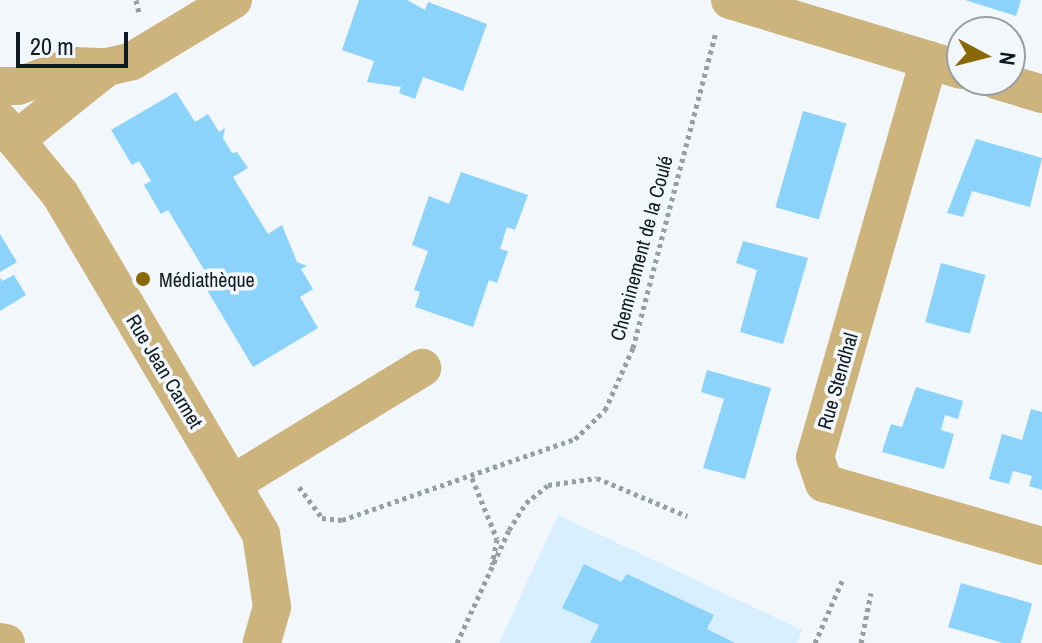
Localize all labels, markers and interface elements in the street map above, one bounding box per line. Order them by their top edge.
scale bar [20,16,132,66]
north arrow [946,16,1026,96]
text: 20 m [30,30,74,62]
text: N [992,50,1024,67]
street label: Cheminement de la Coulé [605,153,677,343]
place label: Médiathèque [159,267,255,291]
marker: Médiathèque [134,270,152,288]
street label: Rue Jean Carmet [122,310,208,432]
street label: Rue Stendhal [812,330,862,432]

